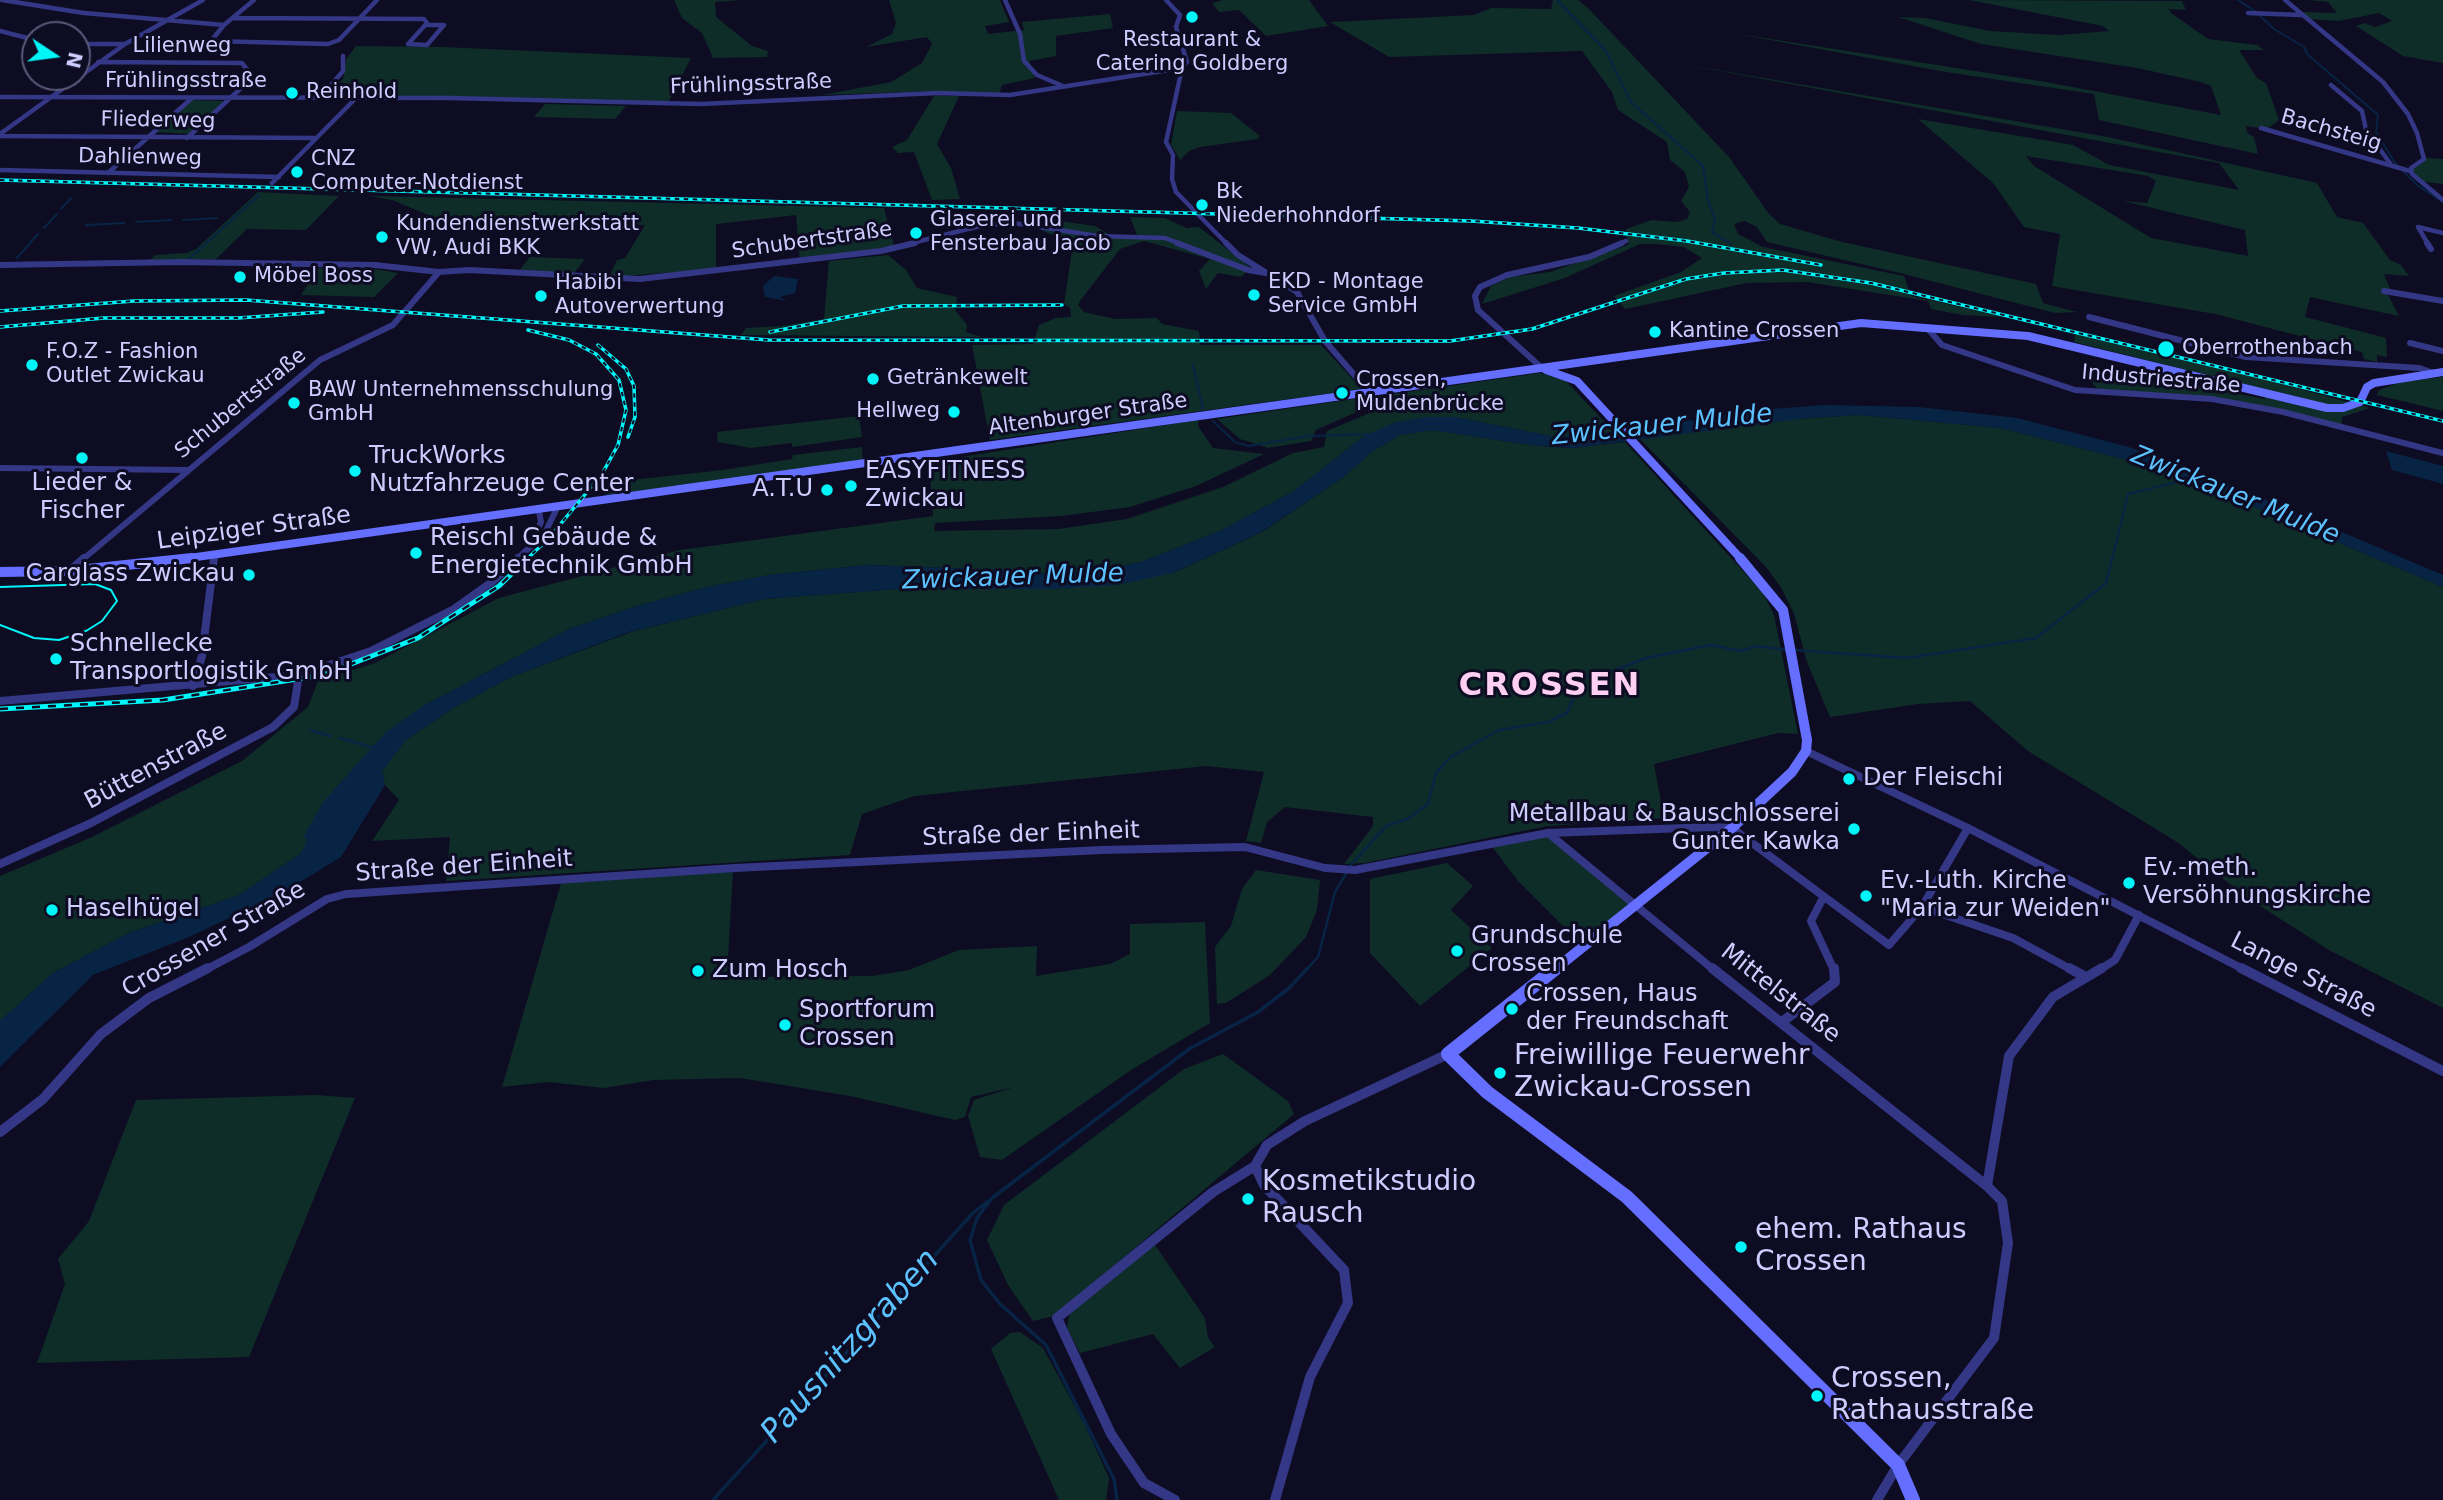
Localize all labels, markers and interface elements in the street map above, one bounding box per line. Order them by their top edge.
marker: Restaurant & Catering Goldberg [1184,9,1200,25]
north arrow [21,21,91,91]
place label: Restaurant & Catering Goldberg [1096,28,1288,78]
street label: Lilienweg [133,34,231,60]
text: N [62,50,87,70]
street label: Frühlingsstraße [105,69,267,95]
street label: Frühlingsstraße [670,70,832,100]
place label: Reinhold [306,80,397,106]
marker: Reinhold [284,85,300,101]
street label: Bachsteig [2278,105,2384,157]
street label: Fliederweg [100,107,216,135]
street label: Dahlienweg [78,144,202,172]
place label: CNZ Computer-Notdienst [311,147,523,197]
marker: CNZ Computer-Notdienst [289,164,305,180]
place label: Bk Niederhohndorf [1216,180,1380,230]
marker: Bk Niederhohndorf [1194,197,1210,213]
place label: Glaserei und Fensterbau Jacob [930,208,1111,258]
place label: Kundendienstwerkstatt VW, Audi BKK [396,212,639,262]
street label: Schubertstraße [730,217,894,265]
marker: Glaserei und Fensterbau Jacob [908,225,924,241]
marker: Kundendienstwerkstatt VW, Audi BKK [374,229,390,245]
place label: Möbel Boss [254,264,373,290]
marker: Möbel Boss [232,269,248,285]
place label: EKD - Montage Service GmbH [1268,270,1424,320]
place label: Habibi Autoverwertung [555,271,725,321]
marker: EKD - Montage Service GmbH [1246,287,1262,303]
marker: Habibi Autoverwertung [533,288,549,304]
place label: Kantine Crossen [1669,319,1839,345]
marker: Kantine Crossen [1647,324,1663,340]
place label: Oberrothenbach [2182,336,2353,362]
marker: Oberrothenbach [2156,339,2176,359]
place label: F.O.Z - Fashion Outlet Zwickau [46,340,205,390]
street label: Schubertstraße [170,343,312,465]
marker: F.O.Z - Fashion Outlet Zwickau [24,357,40,373]
street label: Industriestraße [2080,360,2242,400]
place label: Getränkewelt [887,366,1028,392]
place label: Crossen, Muldenbrücke [1356,368,1504,418]
marker: Getränkewelt [865,371,881,387]
place label: BAW Unternehmensschulung GmbH [308,378,613,428]
marker: Crossen, Muldenbrücke [1334,385,1350,401]
street label: Altenburger Straße [987,389,1189,441]
marker: BAW Unternehmensschulung GmbH [286,395,302,411]
place label: Hellweg [856,399,940,425]
water label: Zwickauer Mulde [1550,399,1774,453]
marker: Hellweg [946,404,962,420]
water label: Zwickauer Mulde [2126,440,2344,552]
place label: TruckWorks Nutzfahrzeuge Center [369,443,633,499]
marker: Lieder & Fischer [74,450,90,466]
place label: EASYFITNESS Zwickau [865,458,1026,514]
marker: TruckWorks Nutzfahrzeuge Center [347,463,363,479]
place label: Lieder & Fischer [31,470,133,526]
place label: A.T.U [752,476,813,504]
marker: EASYFITNESS Zwickau [843,478,859,494]
marker: A.T.U [819,482,835,498]
street label: Leipziger Straße [155,501,353,557]
place label: Reischl Gebäude & Energietechnik GmbH [430,525,692,581]
marker: Reischl Gebäude & Energietechnik GmbH [408,545,424,561]
water label: Zwickauer Mulde [902,559,1124,597]
place label: Carglass Zwickau [26,561,235,589]
marker: Carglass Zwickau [241,567,257,583]
place label: Schnellecke Transportlogistik GmbH [70,631,351,687]
marker: Schnellecke Transportlogistik GmbH [48,651,64,667]
district label: CROSSEN [1460,668,1640,706]
street label: Büttenstraße [80,717,232,817]
place label: Der Fleischi [1863,765,2003,793]
marker: Der Fleischi [1841,771,1857,787]
place label: Metallbau & Bauschlosserei Gunter Kawka [1509,801,1840,857]
street label: Straße der Einheit [922,817,1140,853]
marker: Metallbau & Bauschlosserei Gunter Kawka [1846,821,1862,837]
street label: Straße der Einheit [355,845,573,889]
place label: Ev.-meth. Versöhnungskirche [2143,855,2371,911]
place label: Ev.-Luth. Kirche "Maria zur Weiden" [1880,868,2111,924]
marker: Ev.-meth. Versöhnungskirche [2121,875,2137,891]
street label: Crossener Straße [117,876,311,1004]
marker: Ev.-Luth. Kirche "Maria zur Weiden" [1858,888,1874,904]
place label: Haselhügel [66,896,200,924]
marker: Haselhügel [44,902,60,918]
place label: Grundschule Crossen [1471,923,1623,979]
street label: Lange Straße [2225,927,2381,1025]
street label: Mittelstraße [1714,938,1846,1050]
marker: Grundschule Crossen [1449,943,1465,959]
place label: Zum Hosch [712,957,848,985]
marker: Zum Hosch [690,963,706,979]
place label: Crossen, Haus der Freundschaft [1526,981,1728,1037]
place label: Sportforum Crossen [799,997,935,1053]
marker: Crossen, Haus der Freundschaft [1504,1001,1520,1017]
marker: Sportforum Crossen [777,1017,793,1033]
place label: Freiwillige Feuerwehr Zwickau-Crossen [1514,1040,1810,1106]
marker: Freiwillige Feuerwehr Zwickau-Crossen [1492,1065,1508,1081]
place label: Kosmetikstudio Rausch [1262,1166,1476,1232]
marker: Kosmetikstudio Rausch [1240,1191,1256,1207]
place label: ehem. Rathaus Crossen [1755,1214,1966,1280]
marker: ehem. Rathaus Crossen [1733,1239,1749,1255]
water label: Pausnitzgraben [754,1242,948,1452]
place label: Crossen, Rathausstraße [1831,1363,2034,1429]
marker: Crossen, Rathausstraße [1809,1388,1825,1404]

